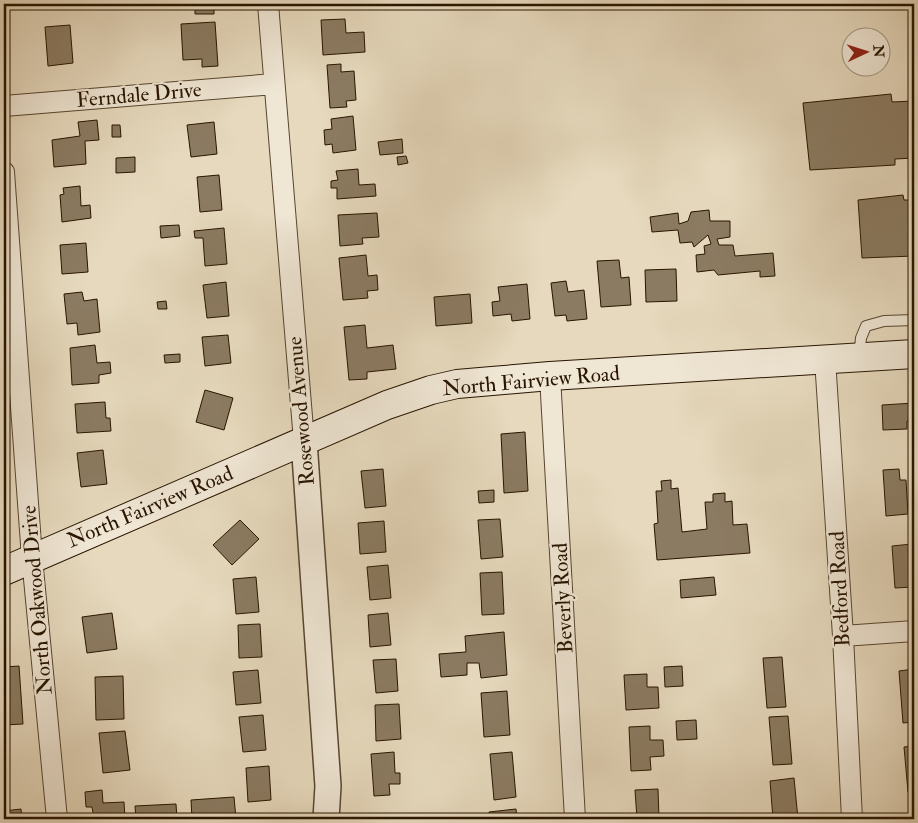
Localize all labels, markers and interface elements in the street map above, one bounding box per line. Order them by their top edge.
north arrow [840,28,890,78]
text: N [869,43,887,58]
street label: Ferndale Drive [75,76,203,114]
street label: Rosewood Avenue [281,335,321,487]
street label: North Fairview Road [441,360,621,402]
street label: North Fairview Road [63,460,238,554]
street label: North Oakwood Drive [15,504,59,696]
street label: Bedford Road [823,530,857,648]
street label: Beverly Road [547,541,579,654]

